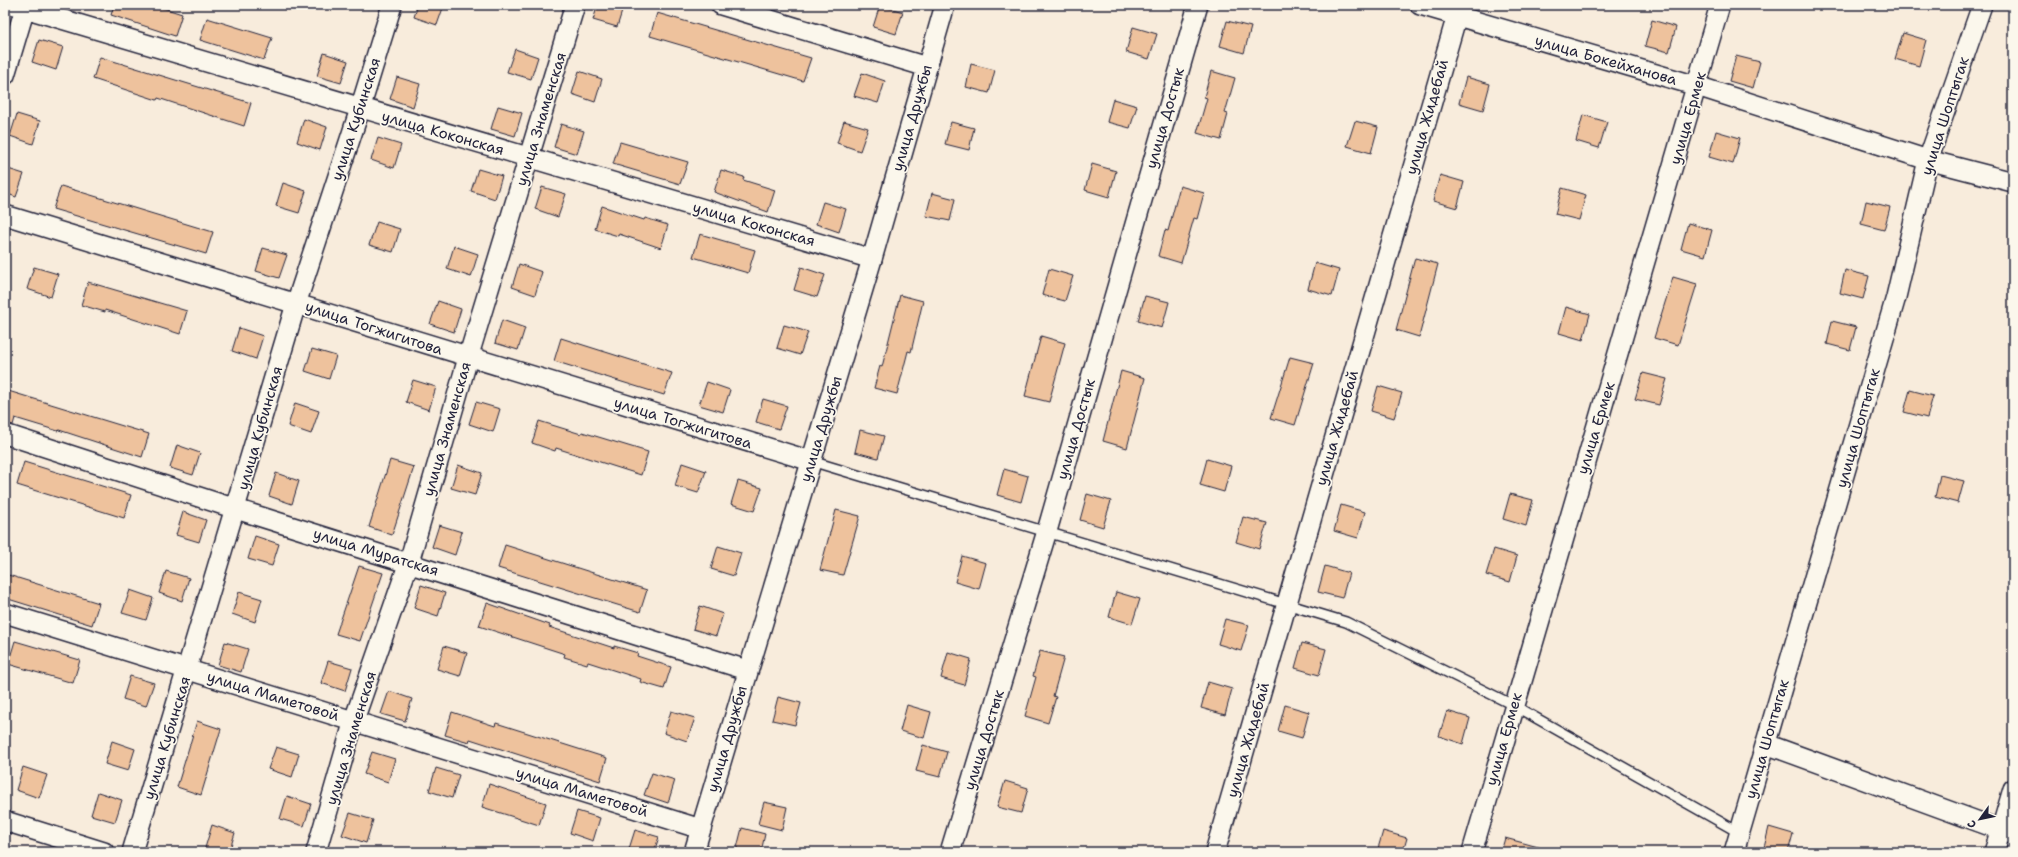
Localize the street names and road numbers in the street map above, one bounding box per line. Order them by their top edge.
street label: улица Бокейханова [1533,30,1680,90]
street label: улица Знаменская [511,50,571,188]
street label: улица Шоптыгак [1916,54,1974,178]
street label: улица Кубинская [327,55,385,183]
street label: улица Жидебай [1401,57,1453,177]
street label: улица Дружбы [887,62,937,174]
street label: улица Достык [1141,65,1189,171]
street label: улица Ермек [1665,69,1711,167]
street label: улица Коконская [379,106,507,160]
street label: улица Коконская [690,197,818,251]
street label: улица Тогжигитова [303,296,446,360]
street label: улица Знаменская [418,359,476,499]
street label: улица Кубинская [233,364,287,492]
street label: улица Шоптыгак [1831,366,1885,490]
street label: улица Жидебай [1311,368,1363,488]
street label: улица Дружбы [795,373,847,485]
street label: улица Достык [1052,376,1100,482]
street label: улица Ермек [1572,379,1620,477]
street label: улица Тогжигитова [612,392,755,454]
street label: улица Муратская [311,523,441,581]
street label: улица Маметовой [205,666,342,726]
street label: улица Знаменская [321,669,381,807]
street label: улица Кубинская [139,674,195,802]
street label: улица Шоптыгак [1740,677,1794,801]
street label: улица Жидебай [1222,680,1274,800]
street label: улица Дружбы [702,683,752,795]
street label: улица Достык [959,687,1009,793]
street label: улица Ермек [1481,690,1527,788]
street label: улица Маметовой [514,762,651,822]

